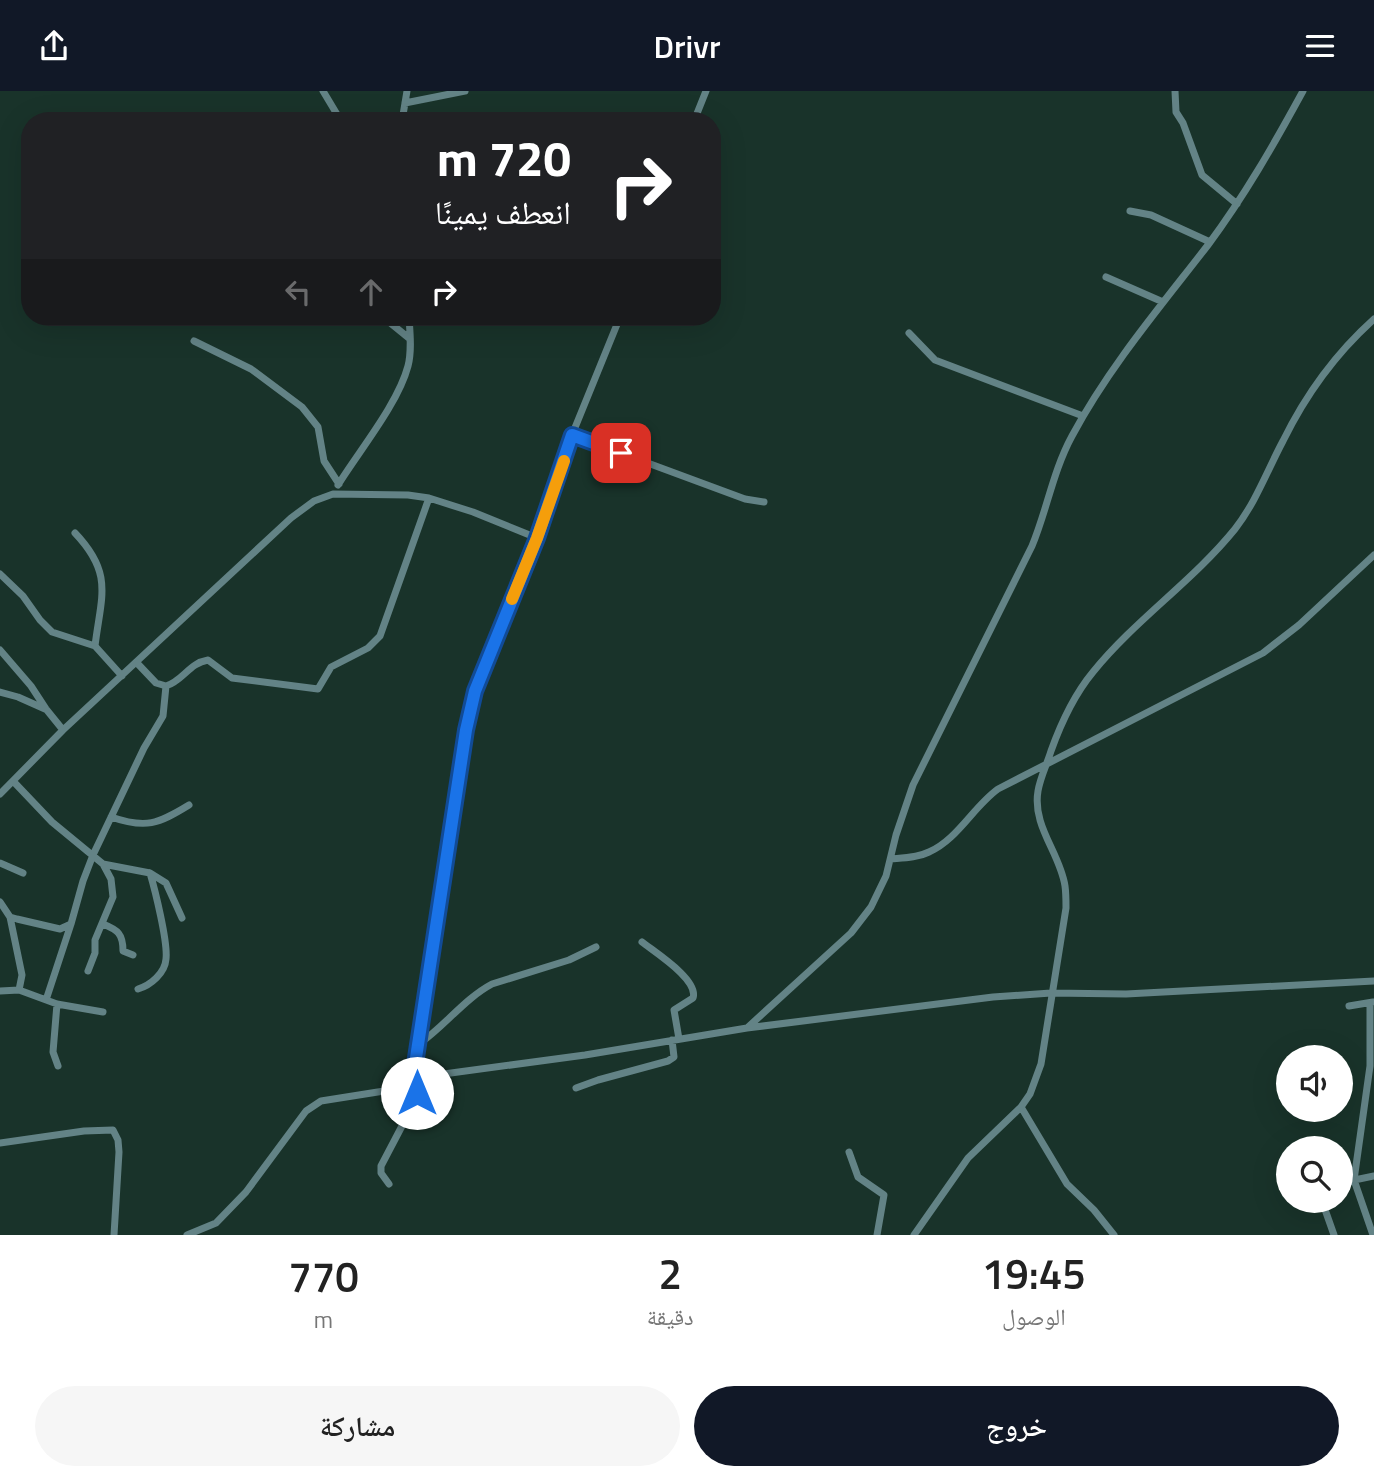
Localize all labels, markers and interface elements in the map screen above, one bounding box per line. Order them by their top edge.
text: Drivr [653,22,721,70]
icon: share [35,27,73,65]
icon: menu [1301,27,1339,65]
text: 720 m [437,120,571,195]
icon: right [595,140,686,231]
text: انعطف يمينًا [435,188,571,236]
icon: left [279,273,317,311]
icon: ahead [352,273,390,311]
icon: right [425,273,463,311]
pin [591,423,651,483]
icon: arrive [602,434,640,472]
map controls [1276,1045,1353,1213]
button: sound [1276,1045,1353,1122]
position arrow [380,1056,454,1130]
button: search [1276,1136,1353,1213]
text: 2 [658,1241,682,1305]
text: 19:45 [982,1241,1086,1305]
text: 770 [288,1244,359,1308]
text: دقيقة [647,1299,694,1334]
text: الوصول [1002,1299,1066,1334]
text: m [314,1302,333,1337]
button: مشاركة [35,1386,680,1466]
button: خروج [694,1386,1339,1466]

